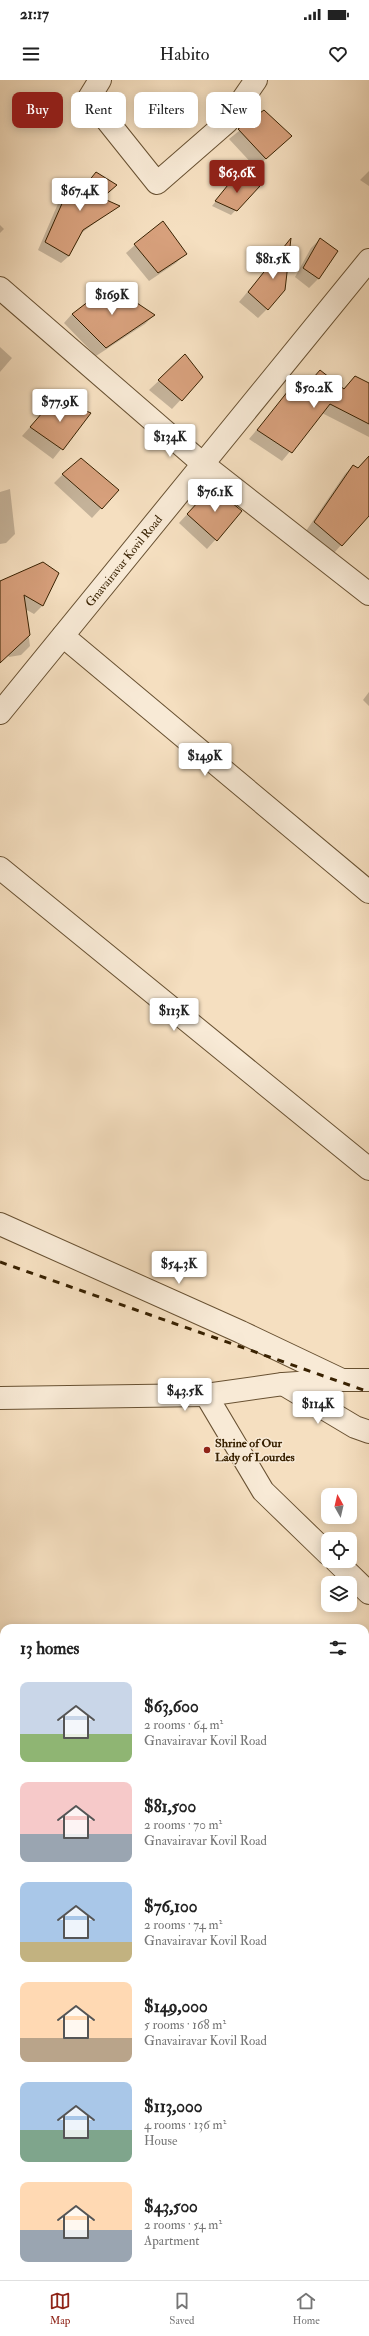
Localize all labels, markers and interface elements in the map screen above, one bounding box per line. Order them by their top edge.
text: 21:17 [20,5,49,24]
icon: menu [20,43,42,65]
text: Habito [159,43,210,66]
icon: heart [327,43,349,65]
chip: Buy [12,92,63,128]
chip: Rent [71,92,126,128]
chip: Filters [134,92,198,128]
chip: New [206,92,261,128]
pin: $63.6K [204,160,270,194]
text: $63.6K [218,165,256,181]
pin: $67.4K [47,178,113,212]
text: $67.4K [61,183,99,199]
pin: $81.5K [240,246,306,280]
text: $81.5K [255,251,291,267]
pin: $169K [84,282,140,316]
text: $169K [95,287,129,303]
pin: $50.2K [281,375,347,409]
text: $50.2K [295,380,333,396]
pin: $77.9K [27,389,93,423]
text: $77.9K [41,394,79,410]
pin: $134K [142,424,198,458]
text: $134K [153,429,187,445]
pin: $76.1K [182,479,248,513]
text: $76.1K [197,484,233,500]
street label: Gnavairavar Kovil Road [82,512,166,610]
pin: $149K [177,743,233,777]
text: $149K [188,748,222,764]
pin: $113K [146,998,202,1032]
text: $113K [159,1003,189,1019]
pin: $54.3K [146,1251,212,1285]
text: $54.3K [161,1256,197,1272]
pin: $43.5K [152,1378,218,1412]
text: $43.5K [167,1383,203,1399]
pin: $114K [290,1391,346,1425]
text: $114K [302,1396,334,1412]
place label: Shrine of Our Lady of Lourdes [215,1436,295,1465]
marker: Shrine of Our Lady of Lourdes [202,1445,212,1455]
north arrow [321,1488,357,1524]
map controls [321,1488,357,1612]
button: locate [321,1532,357,1568]
button: layers [321,1576,357,1612]
icon: filters [327,1637,349,1659]
text: 13 homes [20,1638,79,1659]
text: $63,600 [144,1696,199,1717]
icon: home [52,1698,100,1746]
text: 2 rooms · 64 m² [144,1717,223,1733]
text: Gnavairavar Kovil Road [144,1733,267,1749]
text: $81,500 [144,1796,196,1817]
icon: home [52,1798,100,1846]
text: 2 rooms · 70 m² [144,1817,222,1833]
text: Gnavairavar Kovil Road [144,1833,267,1849]
text: $76,100 [144,1896,197,1917]
icon: home [52,1898,100,1946]
text: 2 rooms · 74 m² [144,1917,222,1933]
text: Gnavairavar Kovil Road [144,1933,267,1949]
text: $149,000 [144,1996,208,2017]
icon: home [52,1998,100,2046]
text: 5 rooms · 168 m² [144,2017,226,2033]
text: Gnavairavar Kovil Road [144,2033,267,2049]
text: $113,000 [144,2096,202,2117]
icon: home [52,2098,100,2146]
text: 4 rooms · 136 m² [144,2117,226,2133]
text: House [144,2133,177,2149]
text: $43,500 [144,2196,198,2217]
icon: home [52,2198,100,2246]
text: 2 rooms · 54 m² [144,2217,222,2233]
text: Apartment [144,2233,200,2249]
tab: Map [49,2290,71,2327]
tab: Saved [169,2290,194,2327]
tab: Home [293,2290,320,2327]

